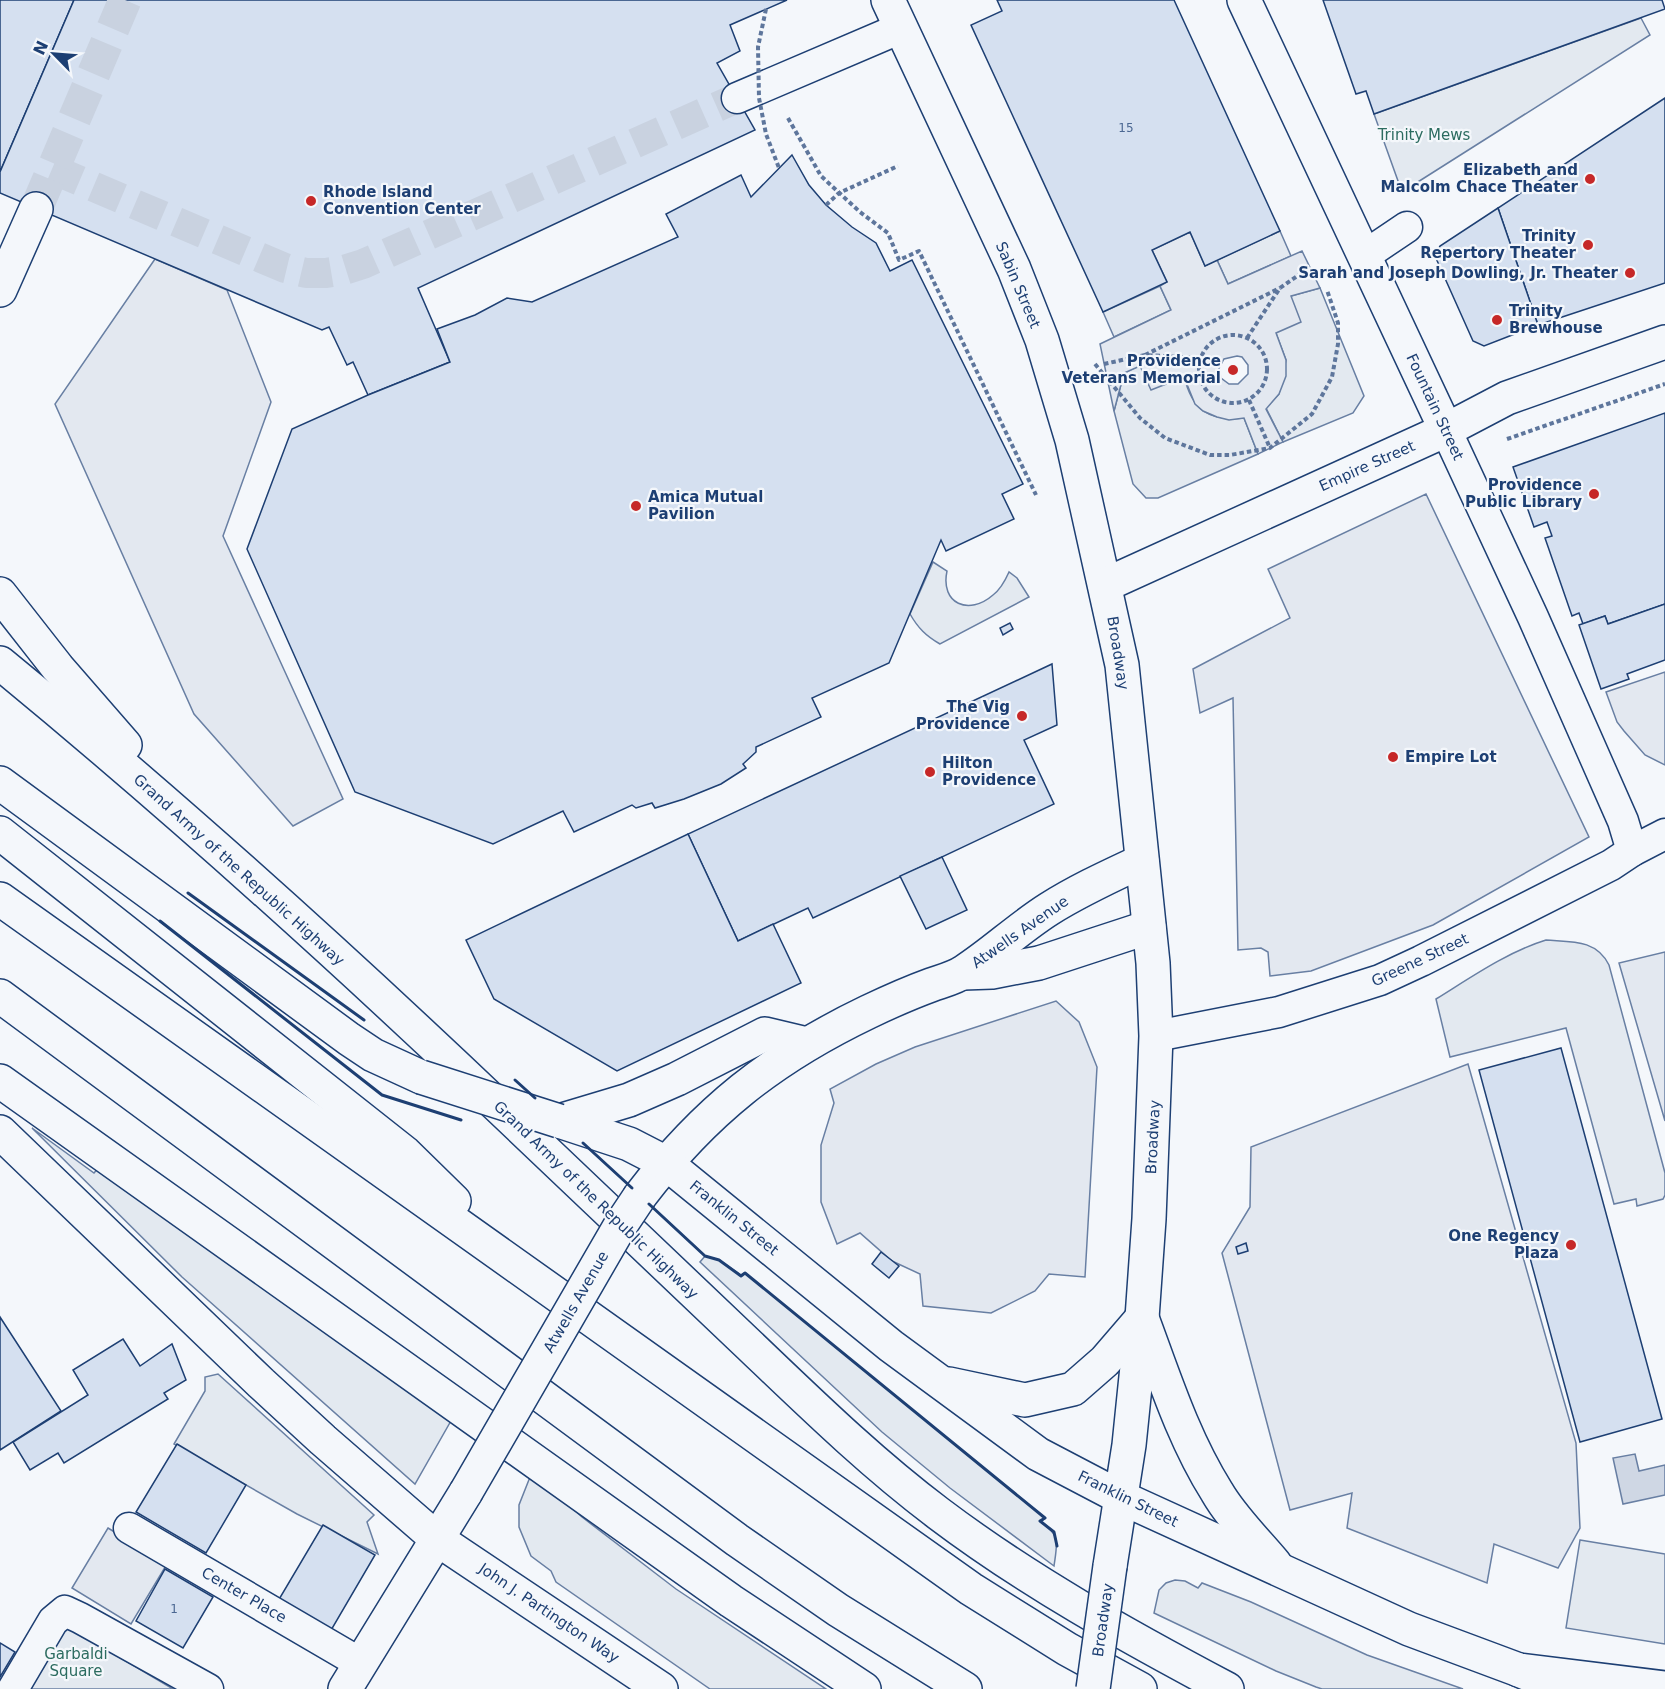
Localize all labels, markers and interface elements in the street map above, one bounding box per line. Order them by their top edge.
north arrow [24,24,84,84]
text: N [29,38,52,58]
house number: 15 [1118,121,1134,135]
park label: Trinity Mews [1377,126,1471,144]
place label: Elizabeth and Malcolm Chace Theater [1381,161,1579,196]
marker: Elizabeth and Malcolm Chace Theater [1583,172,1597,186]
place label: Rhode Island Convention Center [323,183,481,218]
marker: Rhode Island Convention Center [304,194,318,208]
place label: Trinity Repertory Theater [1420,227,1577,262]
marker: Trinity Repertory Theater [1581,238,1595,252]
street label: Sabin Street [992,239,1044,331]
place label: Sarah and Joseph Dowling, Jr. Theater [1298,264,1619,282]
marker: Sarah and Joseph Dowling, Jr. Theater [1623,266,1637,280]
place label: Trinity Brewhouse [1509,302,1603,337]
marker: Trinity Brewhouse [1490,313,1504,327]
street label: Fountain Street [1402,351,1468,463]
place label: Providence Veterans Memorial [1062,352,1221,387]
marker: Providence Veterans Memorial [1226,363,1240,377]
street label: Empire Street [1316,437,1418,495]
place label: Providence Public Library [1465,476,1582,511]
marker: Providence Public Library [1587,487,1601,501]
place label: Amica Mutual Pavilion [648,488,763,523]
marker: Amica Mutual Pavilion [629,499,643,513]
street label: Broadway [1103,615,1133,691]
place label: The Vig Providence [916,698,1010,733]
marker: The Vig Providence [1015,709,1029,723]
place label: Empire Lot [1405,748,1497,766]
marker: Empire Lot [1386,750,1400,764]
place label: Hilton Providence [942,754,1036,789]
marker: Hilton Providence [923,765,937,779]
street label: Grand Army of the Republic Highway [130,770,348,970]
street label: Atwells Avenue [968,892,1072,972]
street label: Greene Street [1369,930,1471,990]
street label: Grand Army of the Republic Highway [490,1097,702,1303]
street label: Broadway [1142,1099,1164,1175]
street label: Franklin Street [686,1177,782,1259]
place label: One Regency Plaza [1448,1227,1559,1262]
marker: One Regency Plaza [1564,1238,1578,1252]
street label: Atwells Avenue [540,1248,612,1356]
street label: Franklin Street [1075,1467,1181,1531]
street label: John J. Partington Way [475,1559,623,1667]
street label: Center Place [198,1563,290,1627]
street label: Broadway [1089,1582,1117,1658]
house number: 1 [170,1602,178,1616]
park label: Garbaldi Square [44,1645,108,1680]

